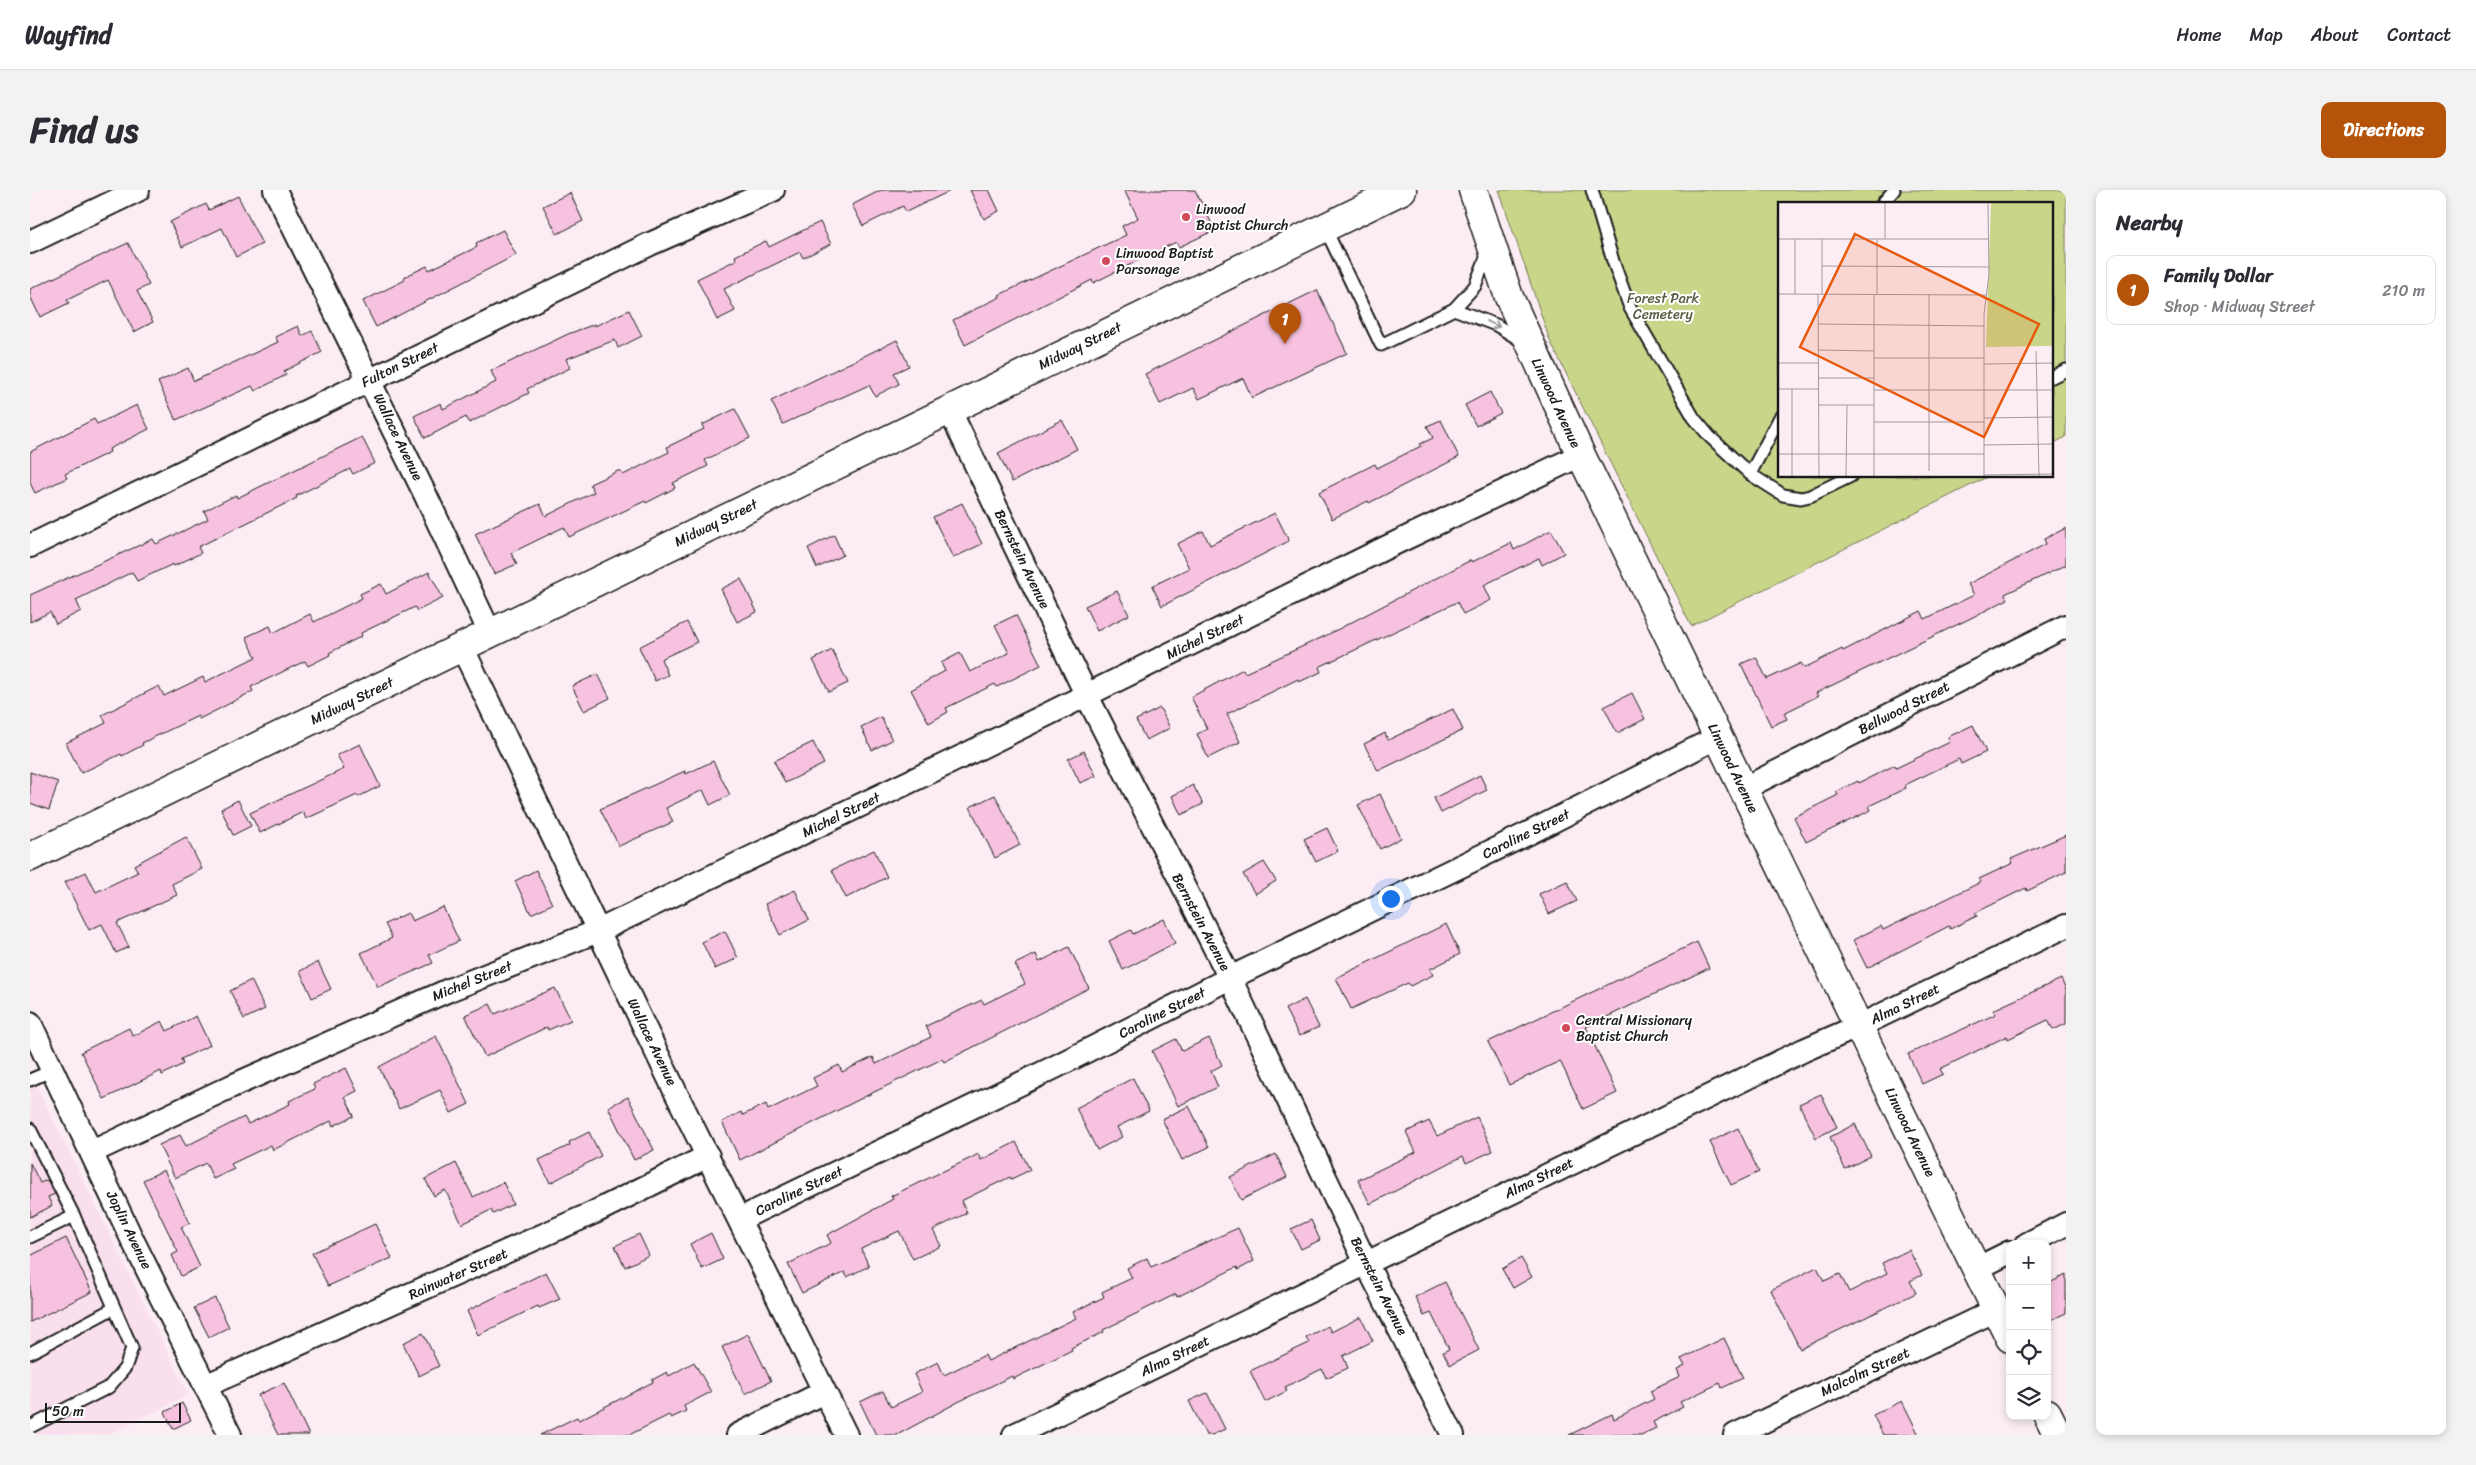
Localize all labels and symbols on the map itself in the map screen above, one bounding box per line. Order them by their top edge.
place label: Linwood Baptist Church [1196,197,1288,238]
inset map [1778,202,2054,478]
marker: Linwood Baptist Church [1180,211,1192,223]
place label: Linwood Baptist Parsonage [1116,241,1214,282]
marker: Linwood Baptist Parsonage [1100,255,1112,267]
park label: Forest Park Cemetery [1627,286,1700,327]
pin: 1 [1269,303,1301,344]
street label: Midway Street [1034,314,1127,377]
one-way arrow [1485,320,1500,330]
street label: Fulton Street [357,335,444,395]
street label: Linwood Avenue [1524,354,1588,453]
street label: Wallace Avenue [366,389,430,485]
street label: Midway Street [670,491,763,554]
street label: Bernstein Avenue [987,505,1057,613]
street label: Michel Street [1161,607,1250,667]
street label: Midway Street [306,669,399,732]
street label: Bellwood Street [1854,674,1954,742]
street label: Linwood Avenue [1700,719,1766,817]
street label: Michel Street [797,785,886,845]
street label: Caroline Street [1478,801,1575,866]
street label: Bernstein Avenue [1165,868,1238,976]
your location [1378,886,1404,912]
street label: Michel Street [428,953,517,1008]
street label: Alma Street [1865,976,1944,1032]
street label: Caroline Street [1114,980,1211,1046]
street label: Wallace Avenue [620,994,684,1090]
place label: Central Missionary Baptist Church [1576,1008,1693,1049]
marker: Central Missionary Baptist Church [1560,1022,1572,1034]
street label: Linwood Avenue [1877,1083,1943,1181]
street label: Alma Street [1499,1150,1578,1206]
street label: Caroline Street [751,1158,848,1223]
street label: Joplin Avenue [99,1185,159,1274]
street label: Bernstein Avenue [1343,1232,1415,1340]
street label: Rainwater Street [404,1241,512,1307]
street label: Alma Street [1135,1328,1214,1384]
street label: Malcolm Street [1816,1340,1914,1404]
scale bar [45,1400,181,1423]

